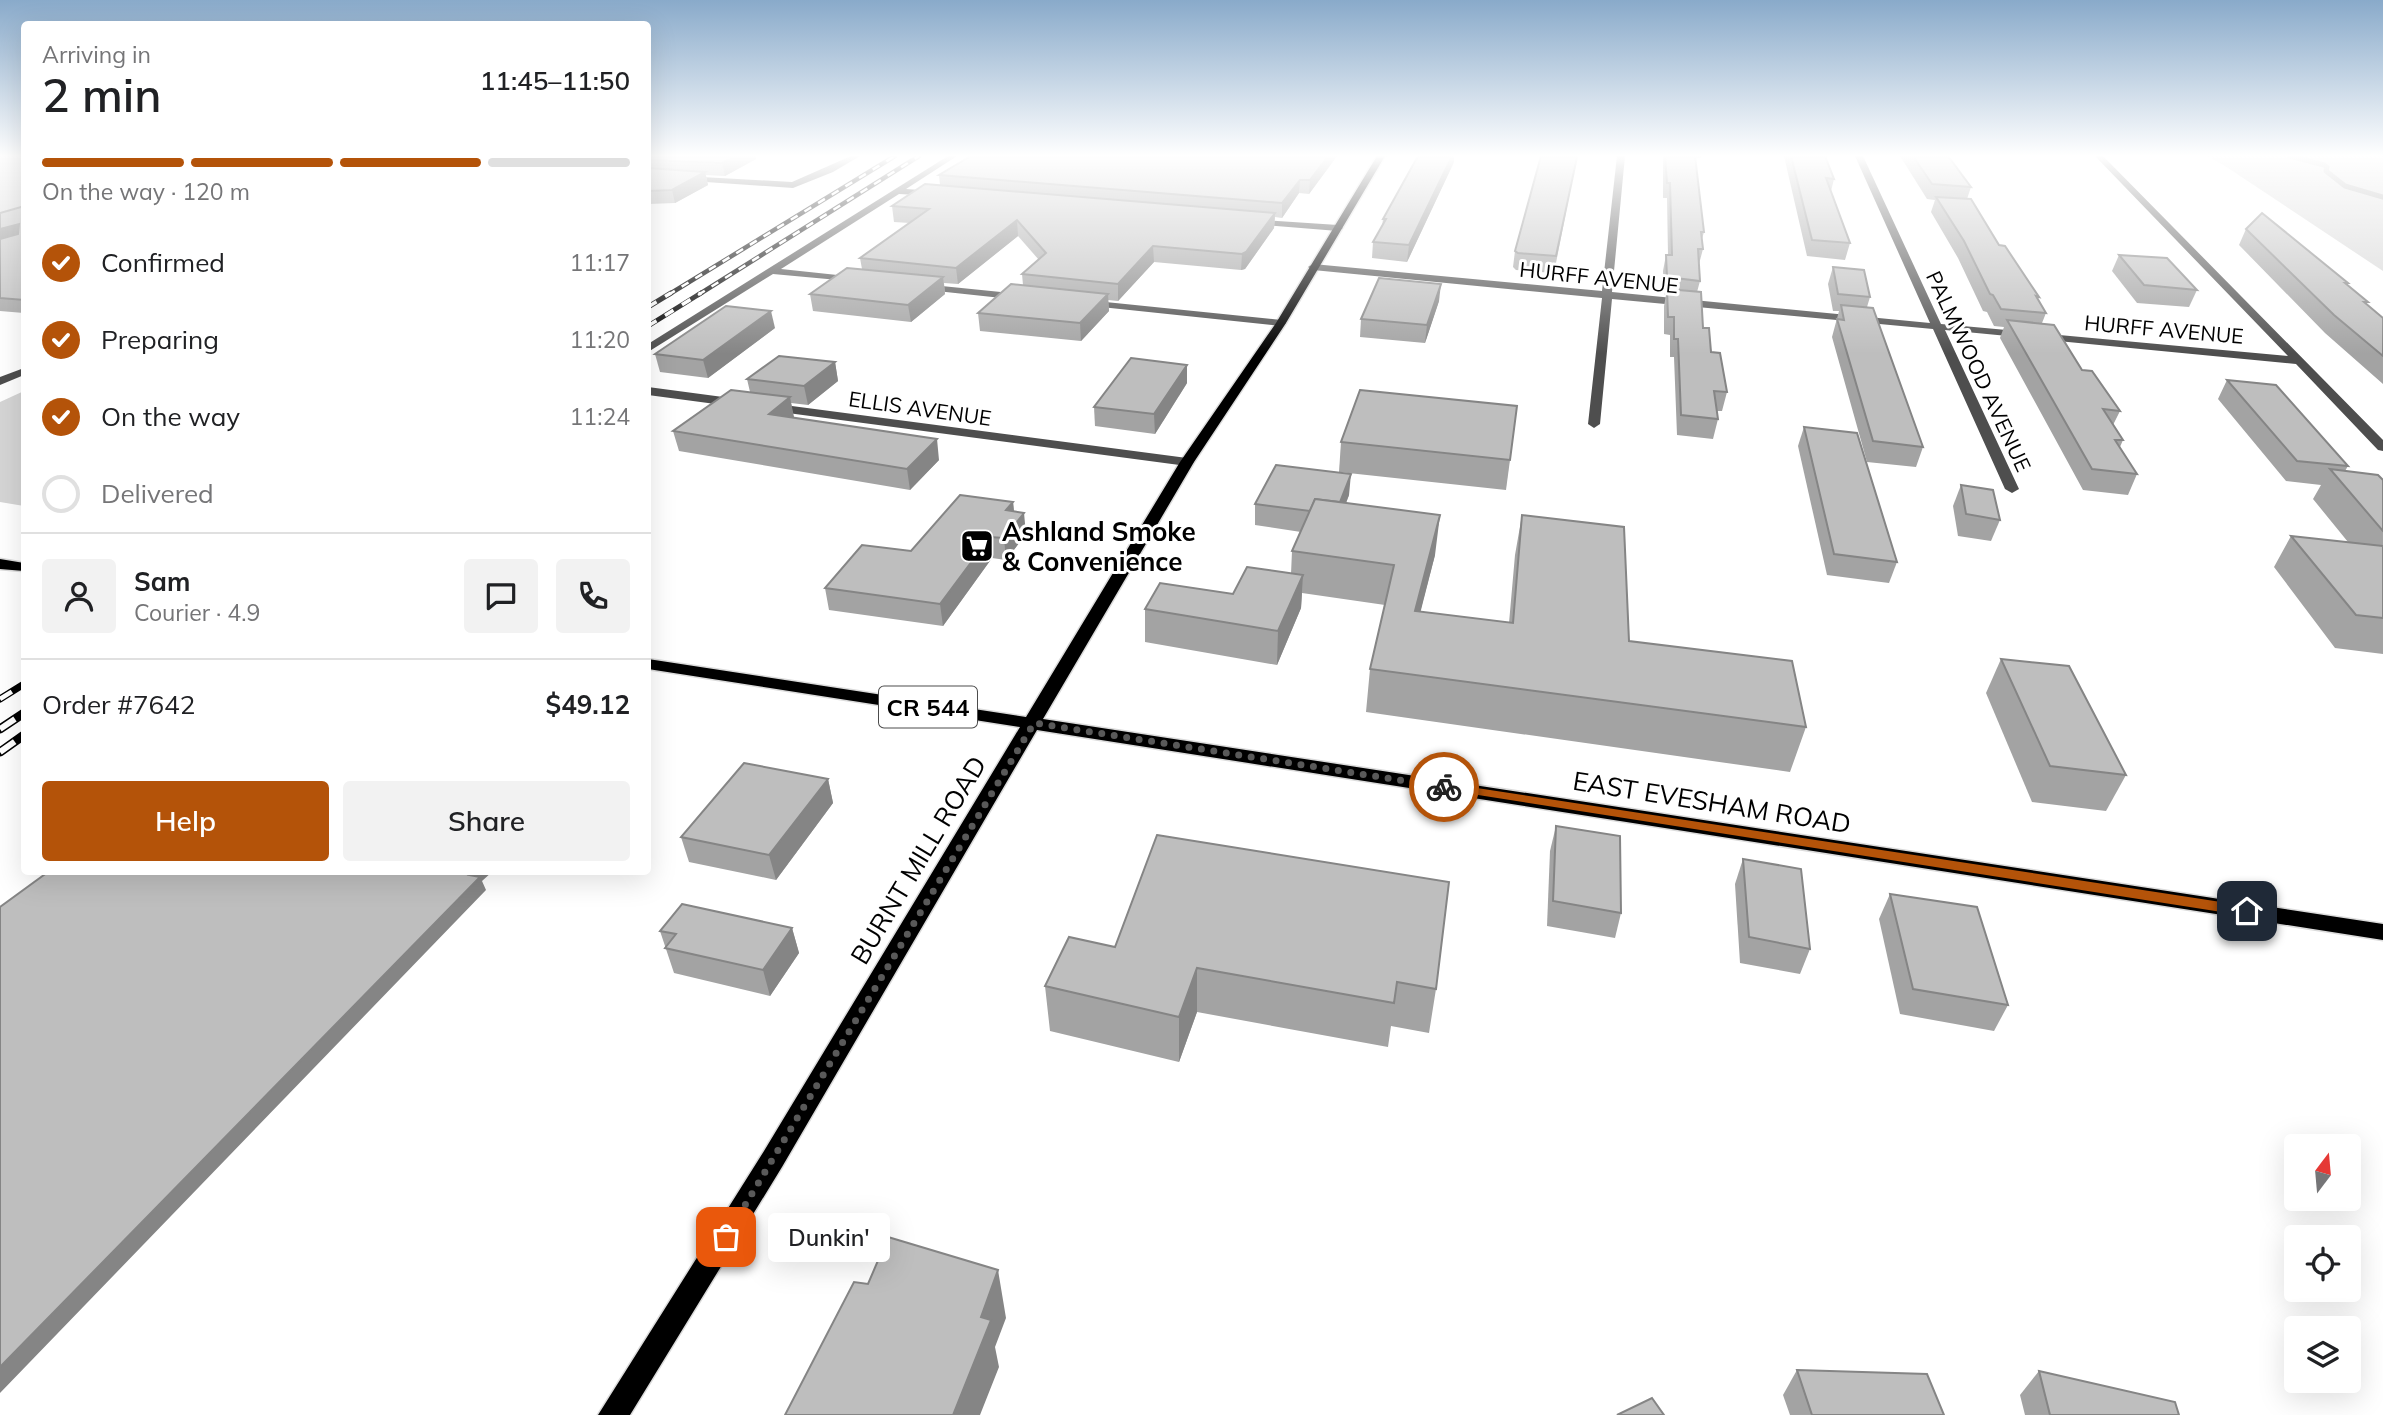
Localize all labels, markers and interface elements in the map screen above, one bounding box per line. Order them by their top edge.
text: Arriving in [42,40,151,69]
text: 11:45–11:50 [480,64,630,97]
text: 2 min [42,66,161,124]
text: On the way · 120 m [42,177,250,206]
icon: check [42,244,80,282]
text: Confirmed [101,246,225,279]
text: 11:17 [570,248,630,277]
street label: HURFF AVENUE [1518,256,1680,298]
street label: PALMWOOD AVENUE [1921,267,2037,475]
street label: HURFF AVENUE [2083,309,2245,349]
icon: check [42,321,80,359]
text: Preparing [101,323,219,356]
text: 11:20 [570,325,630,354]
street label: ELLIS AVENUE [847,385,993,431]
icon: check [42,398,80,436]
text: On the way [101,400,240,433]
text: 11:24 [570,402,630,431]
text: Delivered [101,477,214,510]
place label: Ashland Smoke & Convenience [1002,515,1196,578]
supermarket icon: Ashland Smoke & Convenience [958,527,996,565]
button: person [42,559,116,633]
button: chat [464,559,538,633]
button: phone [556,559,630,633]
text: Sam [134,565,190,598]
text: Courier · 4.9 [134,598,260,627]
road number: CR 544 [879,686,977,728]
text: Order #7642 [42,688,195,721]
text: $49.12 [546,688,630,721]
street label: BURNT MILL ROAD [843,750,993,970]
courier [1409,752,1479,822]
street label: EAST EVESHAM ROAD [1571,764,1853,840]
icon: bike [1425,768,1463,806]
button: Help [42,781,329,861]
button: Share [343,781,630,861]
pin [2217,881,2277,941]
icon: home [2228,892,2266,930]
north arrow [2284,1134,2361,1211]
map controls [2284,1134,2361,1393]
pin [696,1207,756,1267]
callout: Dunkin' [768,1212,890,1262]
icon: bag [707,1218,745,1256]
text: Dunkin' [788,1223,870,1252]
button: locate [2284,1225,2361,1302]
button: layers [2284,1316,2361,1393]

